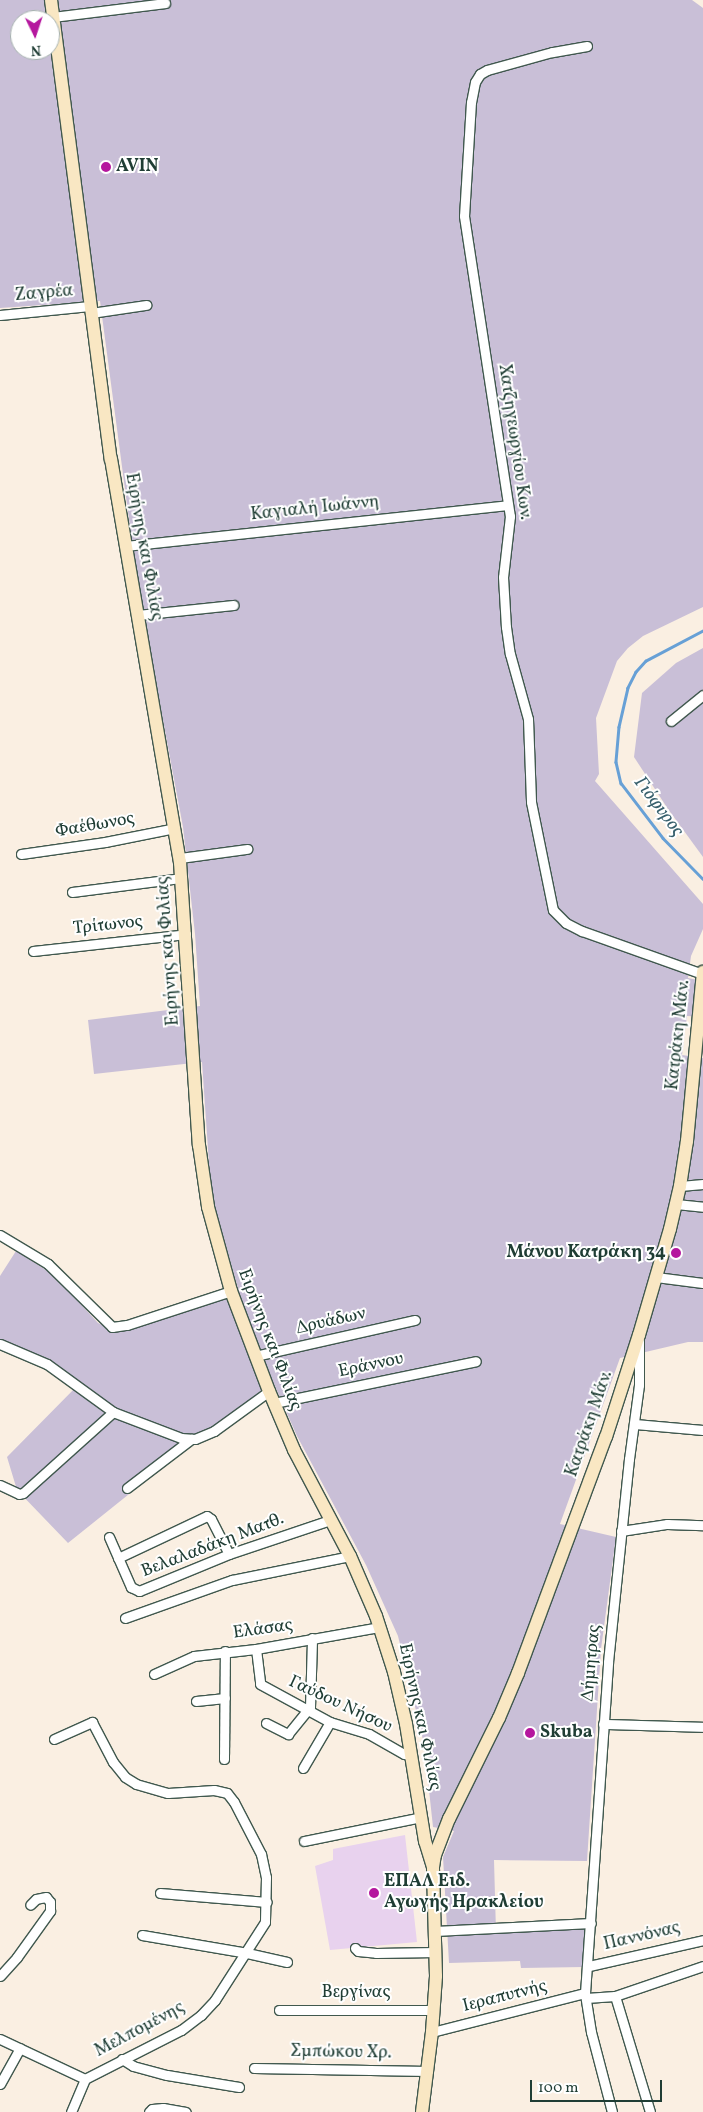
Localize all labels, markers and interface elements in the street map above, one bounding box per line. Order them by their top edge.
north arrow [10,10,60,60]
text: N [30,40,42,59]
place label: AVIN [116,156,159,178]
marker: AVIN [100,161,112,173]
street label: Ζαγρέα [14,281,74,307]
street label: Χατζηγεωργίου Κων. [492,363,536,521]
street label: Ειρήνης και Φιλίας [119,471,167,623]
street label: Καγιαλή Ιωάννη [250,492,380,526]
water label: Γιόφυρος [628,772,688,842]
street label: Φαέθωνος [54,808,136,844]
street label: Ειρήνης και Φιλίας [153,875,185,1027]
street label: Τρίτωνος [72,912,144,940]
street label: Κατράκη Μάν. [662,979,696,1091]
place label: Μάνου Κατράκη 34 [506,1242,666,1264]
marker: Μάνου Κατράκη 34 [670,1247,682,1259]
street label: Ειρήνης και Φιλίας [232,1266,306,1414]
street label: Δρυάδων [294,1304,368,1340]
street label: Εράννου [336,1349,406,1383]
street label: Κατράκη Μάν. [562,1368,618,1480]
street label: Βελαλαδάκη Ματθ. [139,1509,287,1583]
street label: Ελάσας [232,1615,294,1645]
street label: Δήμητρας [578,1624,606,1702]
street label: Ειρήνης και Φιλίας [393,1641,445,1793]
street label: Γαύδου Νήσου [285,1672,395,1738]
place label: Skuba [540,1722,593,1744]
marker: Skuba [524,1727,536,1739]
place label: ΕΠΑΛ Ειδ. Αγωγής Ηρακλείου [384,1872,543,1915]
marker: ΕΠΑΛ Ειδ. Αγωγής Ηρακλείου [368,1887,380,1899]
street label: Παννόνας [602,1918,682,1956]
street label: Ιεραπυτνής [461,1976,549,2018]
street label: Βεργίνας [322,1982,390,2004]
street label: Μελπομένης [91,1997,189,2063]
street label: Σμπώκου Χρ. [290,2041,392,2065]
scale bar [533,2070,666,2102]
text: 100 m [538,2078,578,2099]

